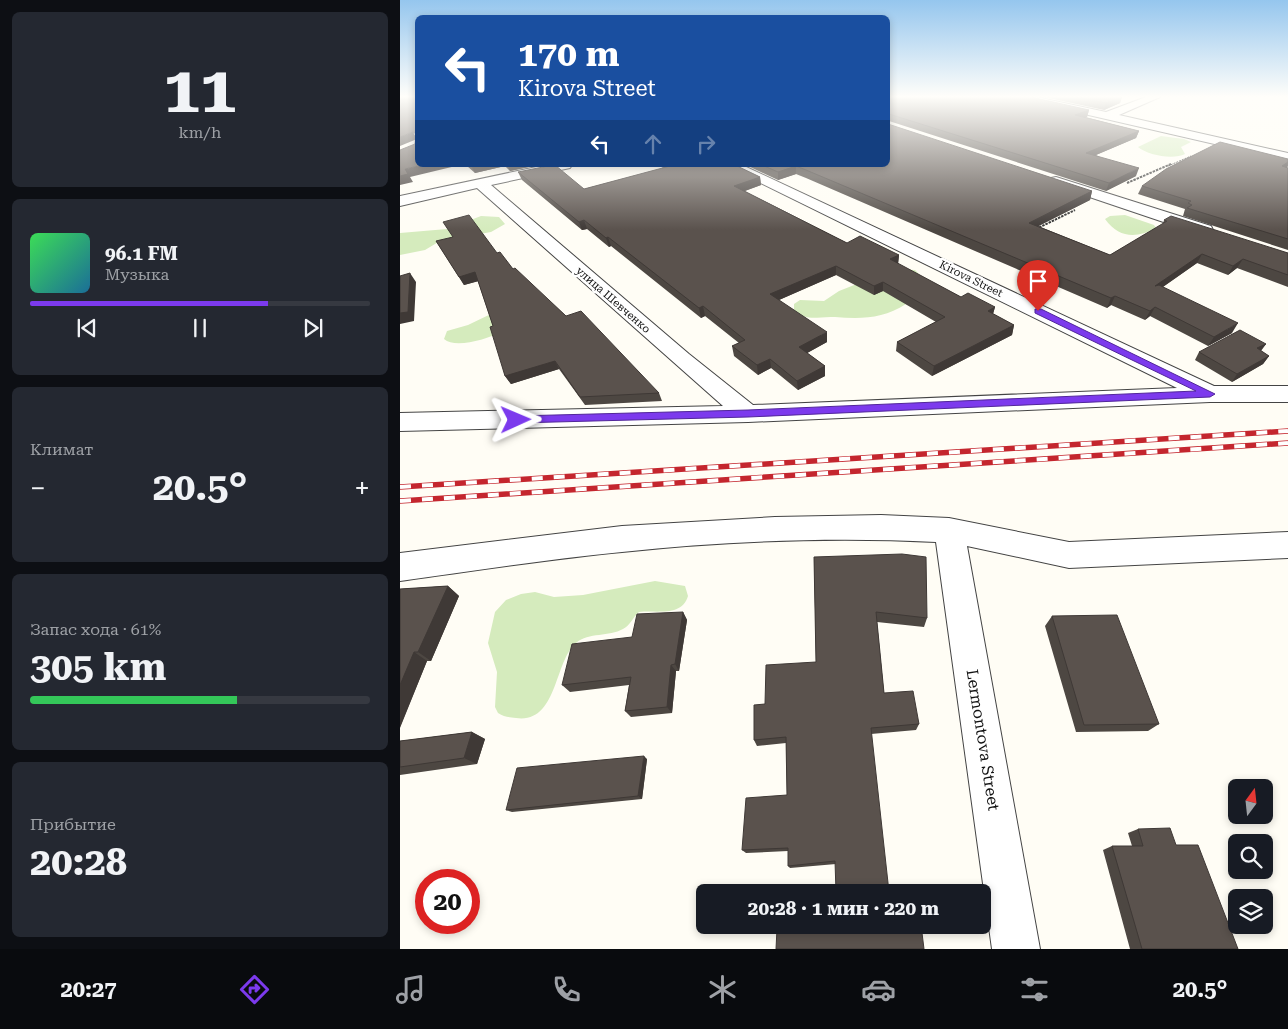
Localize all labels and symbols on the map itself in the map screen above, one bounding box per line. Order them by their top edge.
street label: Kirova Street [937,258,1005,300]
pin [1017,260,1059,311]
street label: улица Шевченко [573,264,653,336]
position arrow [489,393,541,445]
street label: Lermontova Street [962,668,1004,812]
north arrow [1228,779,1272,824]
speed limit sign: 20 [415,869,480,934]

